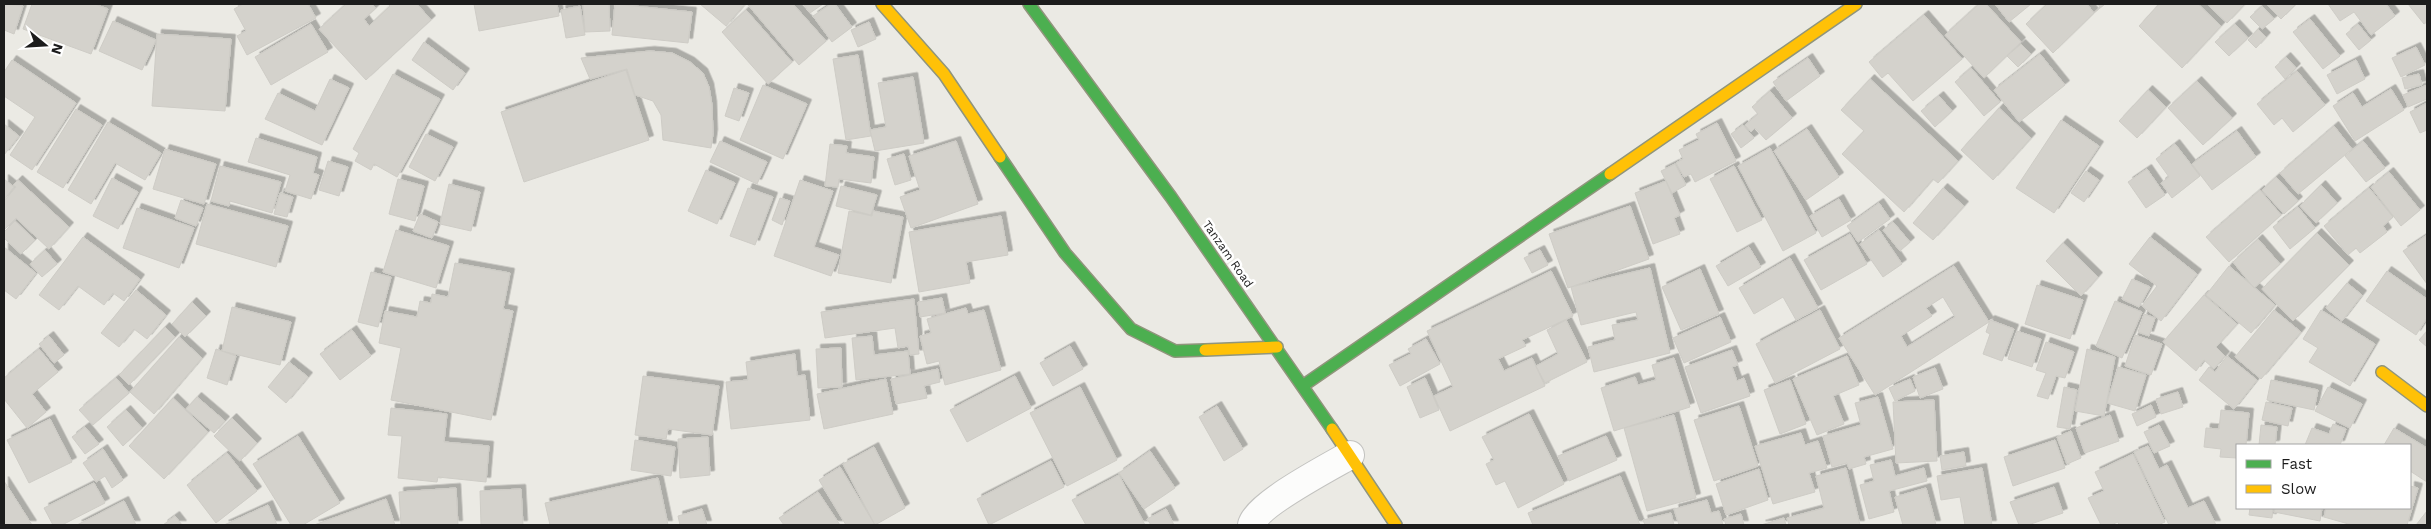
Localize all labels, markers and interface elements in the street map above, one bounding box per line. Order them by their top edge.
north arrow [20,20,70,70]
text: N [48,42,67,56]
street label: Tanzam Road [1200,218,1256,290]
legend [2236,444,2411,509]
text: Fast [2281,455,2313,473]
text: Slow [2281,480,2317,498]

